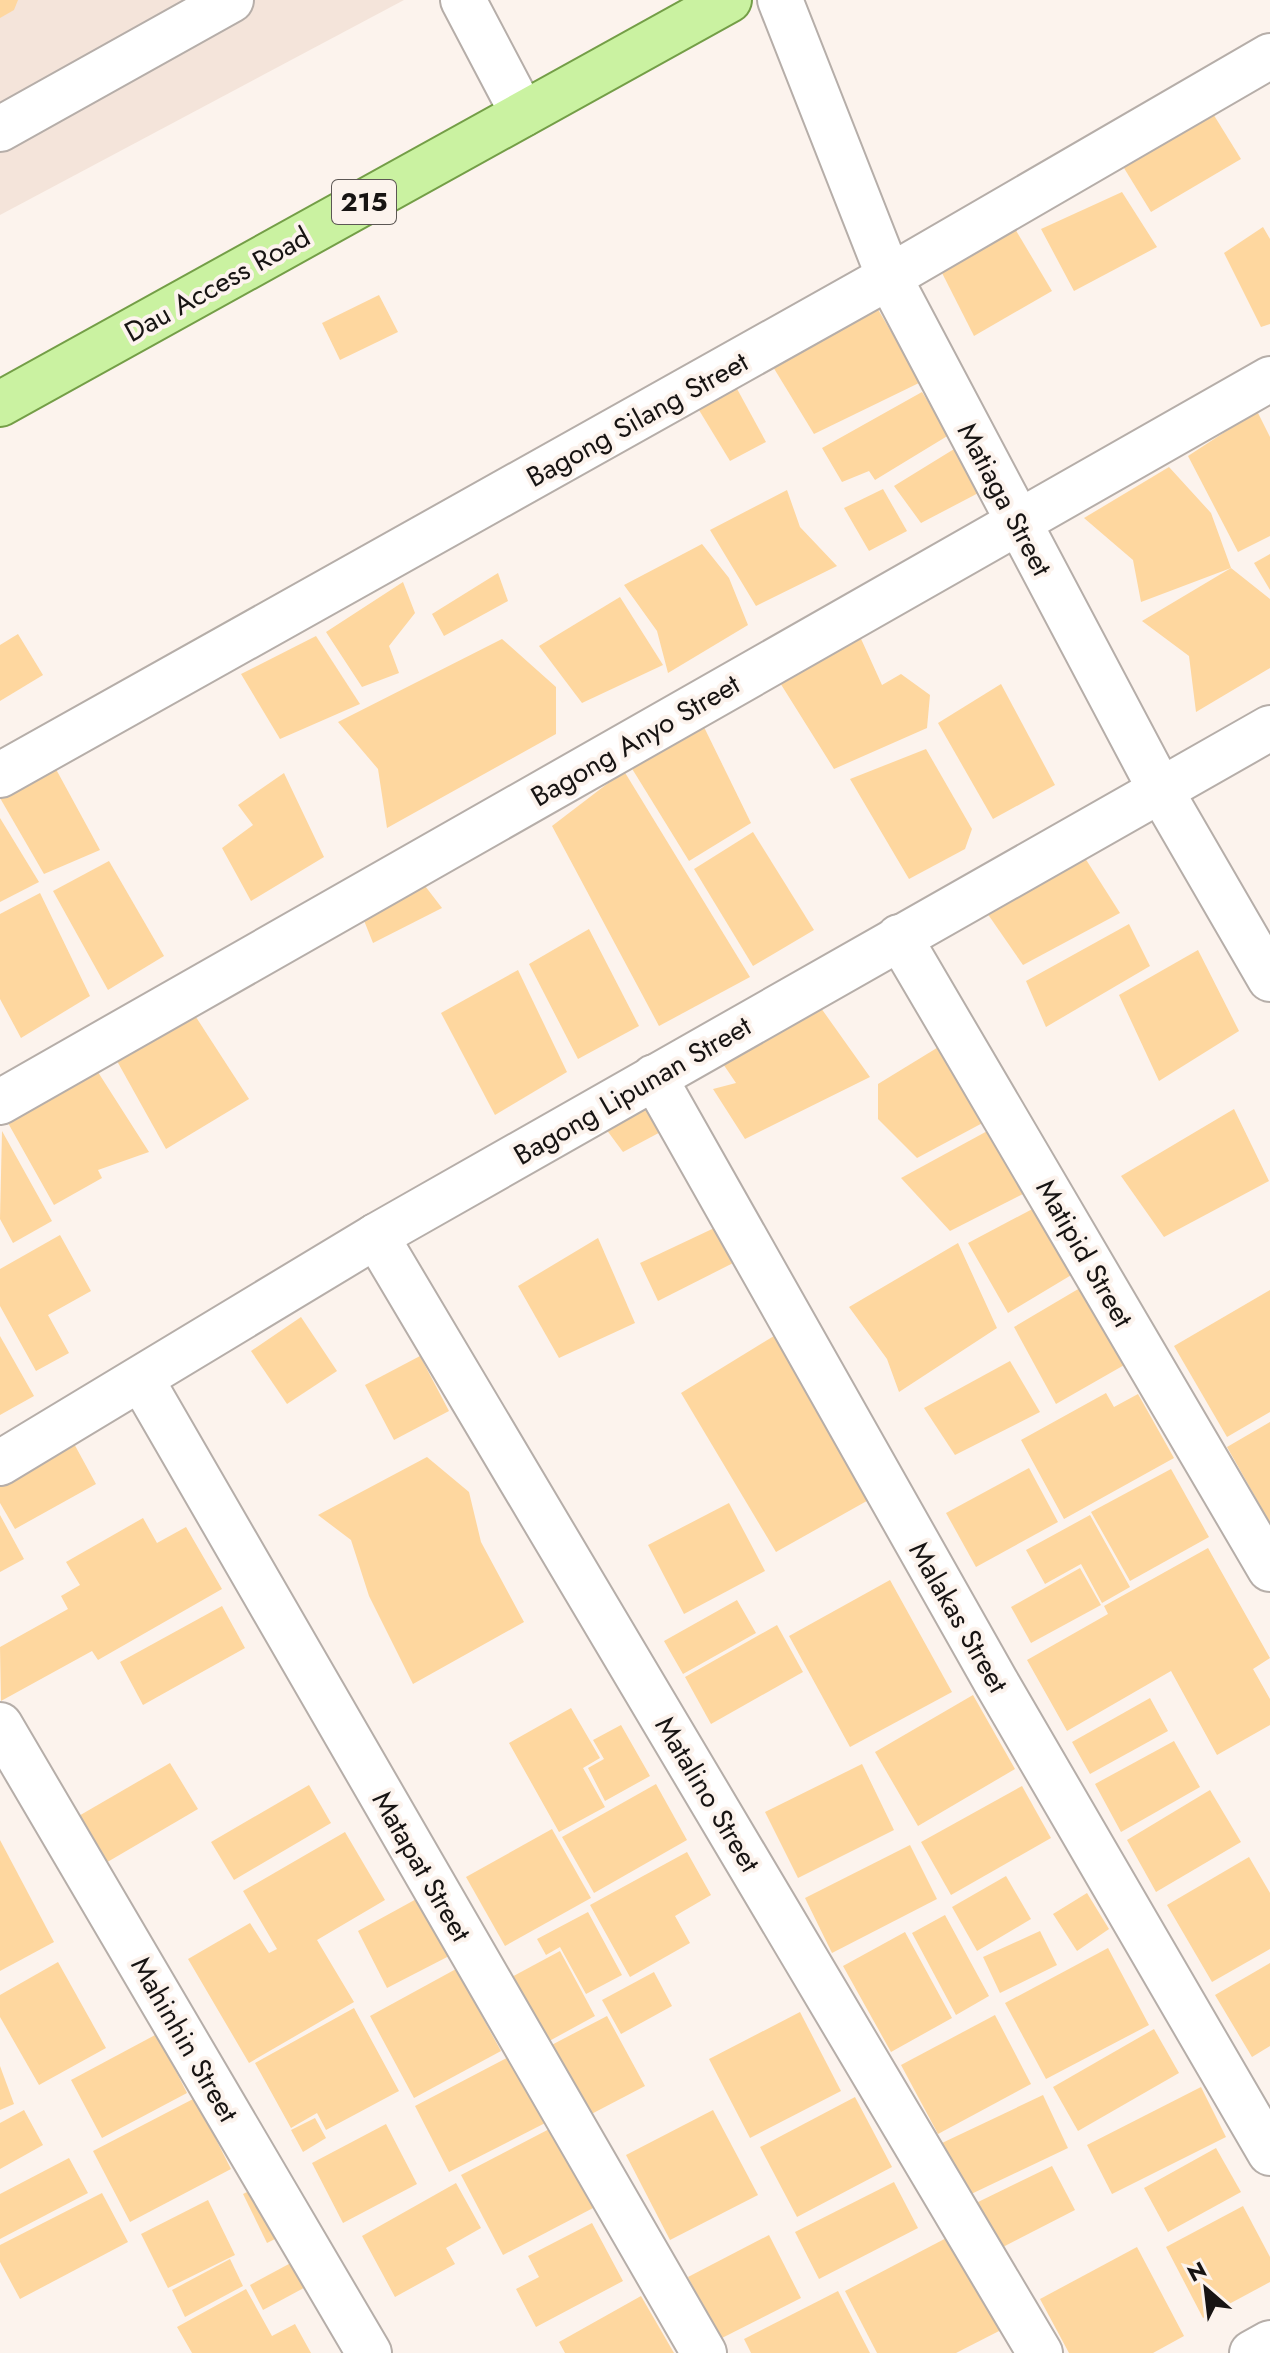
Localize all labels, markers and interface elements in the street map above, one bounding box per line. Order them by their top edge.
road number: 215 [332,180,396,224]
street label: Dau Access Road [117,216,318,352]
street label: Bagong Silang Street [519,341,756,497]
street label: Matiaga Street [947,415,1062,583]
street label: Bagong Anyo Street [523,664,747,817]
street label: Bagong Lipunan Street [506,1006,759,1175]
street label: Matipid Street [1026,1172,1144,1335]
street label: Malakas Street [899,1534,1019,1701]
street label: Matalino Street [645,1709,770,1880]
street label: Matapat Street [362,1783,481,1949]
street label: Mahinhin Street [121,1949,249,2130]
north arrow [1166,2249,1246,2329]
text: N [1181,2253,1212,2290]

